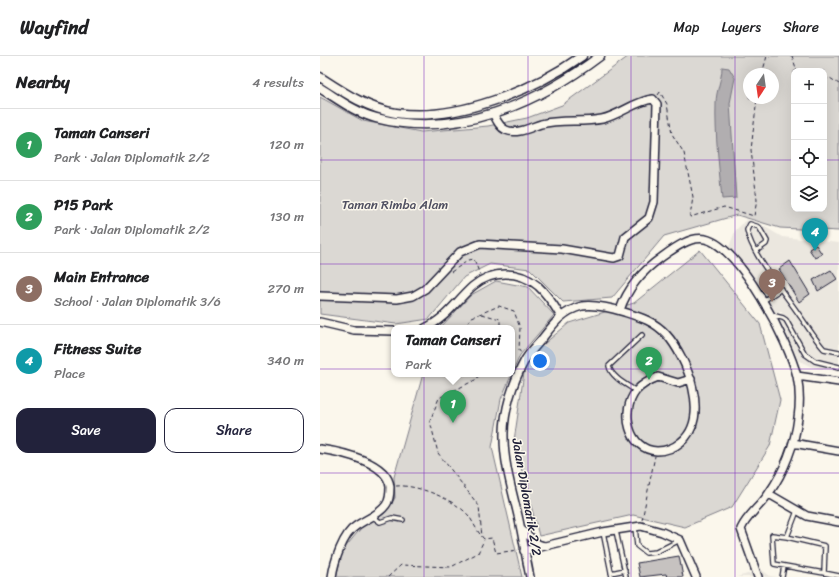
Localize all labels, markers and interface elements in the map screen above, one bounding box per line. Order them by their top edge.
text: Wayfind [20,11,88,44]
text: Map [674,15,699,40]
text: Layers [721,15,761,40]
text: Share [783,15,819,40]
text: Nearby [16,67,70,97]
north arrow [743,68,779,104]
map controls [791,68,827,212]
button: + [791,68,827,104]
text: 4 results [252,71,304,94]
button: − [791,104,827,140]
text: Taman Canseri [54,120,150,146]
text: 1 [26,133,32,156]
text: 120 m [269,133,304,156]
button: locate [791,140,827,176]
text: Park · Jalan Diplomatik 2/2 [54,146,210,169]
button: layers [791,176,827,212]
text: P15 Park [54,192,113,218]
park label: Taman Rimba Alam [342,193,448,216]
text: 2 [25,205,33,228]
text: 130 m [270,205,304,228]
text: Park · Jalan Diplomatik 2/2 [54,218,210,241]
pin: 4 [802,218,828,251]
text: Main Entrance [54,264,149,290]
pin: 3 [759,269,785,302]
text: 3 [25,277,33,300]
text: 270 m [267,277,304,300]
text: School · Jalan Diplomatik 3/6 [54,290,221,313]
popup [391,325,515,377]
text: Taman Canseri [405,327,501,353]
text: Fitness Suite [54,336,141,362]
pin: 2 [636,347,662,380]
text: 4 [25,349,33,372]
text: 340 m [267,349,304,372]
your location [530,351,550,371]
text: Park [405,353,432,376]
text: Place [54,362,85,385]
pin: 1 [440,390,466,423]
button: Save [16,408,156,453]
button: Share [164,408,304,453]
street label: Jalan Diplomatik 2/2 [505,435,549,558]

